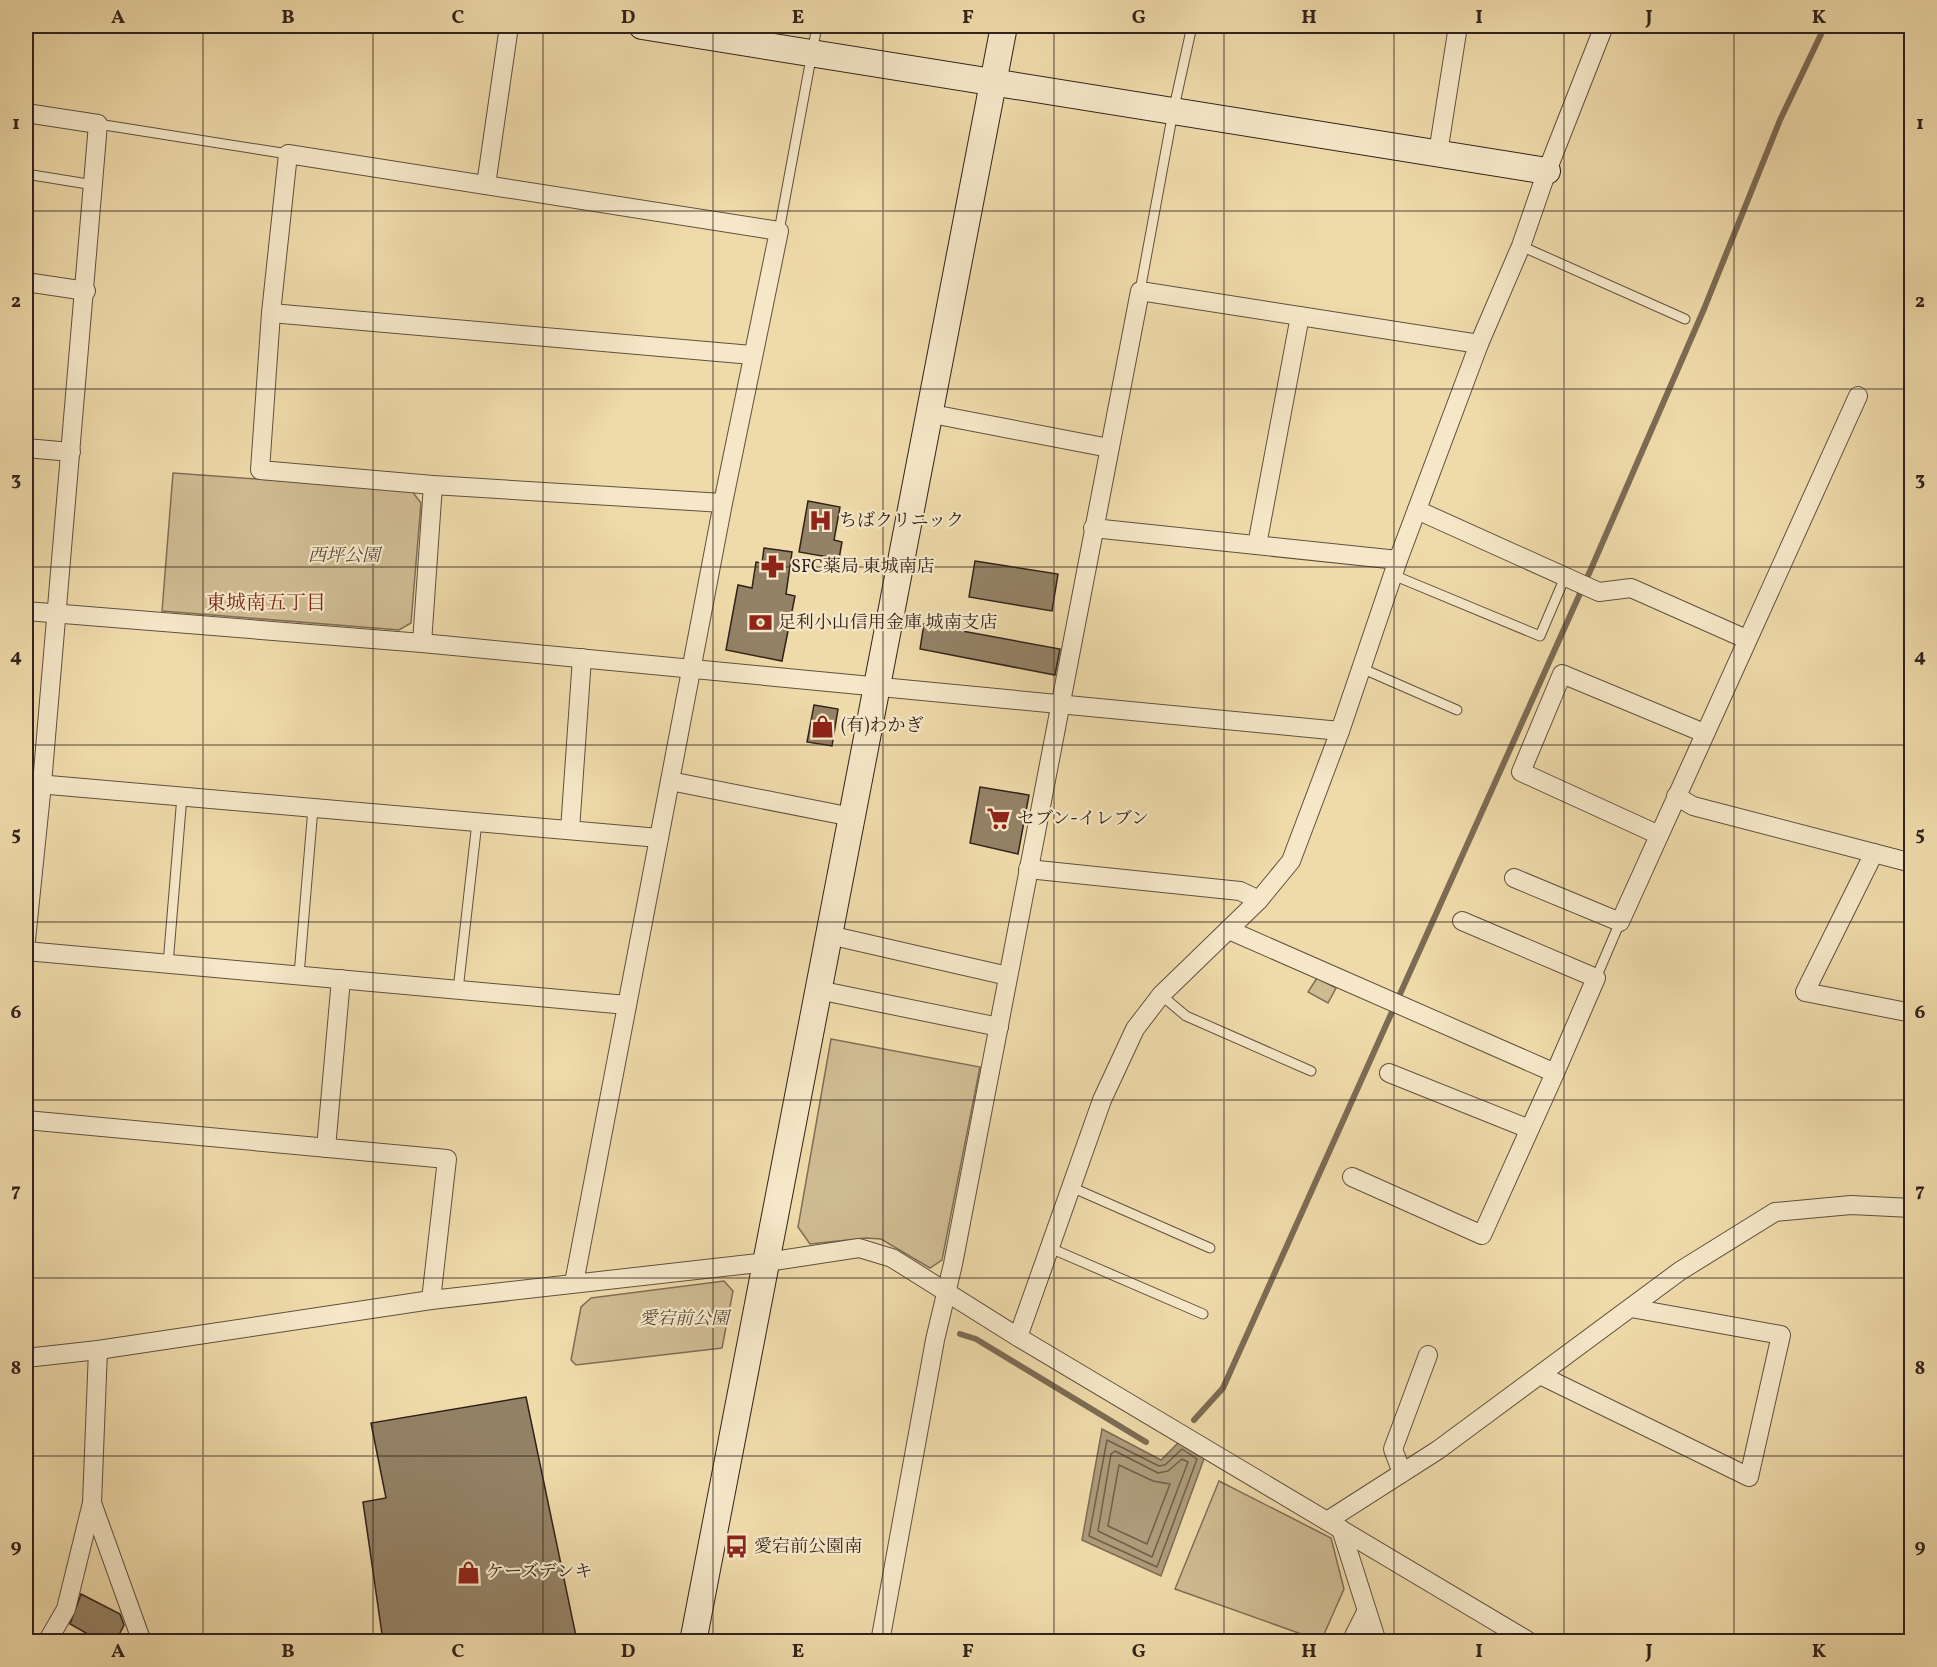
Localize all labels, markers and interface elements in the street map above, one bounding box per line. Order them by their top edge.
text: A [111,4,125,32]
text: B [281,4,295,32]
text: C [452,4,465,32]
text: D [621,4,635,32]
text: E [792,4,804,32]
text: F [962,4,974,32]
text: G [1132,4,1146,32]
text: H [1301,4,1317,32]
text: I [1475,4,1483,32]
text: J [1644,4,1653,32]
text: K [1812,4,1827,32]
text: 1 [12,110,20,138]
text: 1 [1916,110,1924,138]
text: 2 [11,288,21,316]
text: 2 [1915,288,1925,316]
text: 3 [11,466,21,494]
text: 3 [1915,466,1925,494]
hospital icon: ちばクリニック [808,508,834,534]
place label: ちばクリニック [839,509,964,534]
park label: 西坪公園 [308,544,383,569]
pharmacy icon: SFC薬局 東城南店 [760,554,786,580]
place label: SFC薬局 東城南店 [791,555,934,580]
district label: 東城南五丁目 [206,590,326,618]
bank icon: 足利小山信用金庫 城南支店 [747,610,773,636]
place label: 足利小山信用金庫 城南支店 [778,611,998,636]
text: 4 [10,643,22,671]
text: 4 [1914,643,1926,671]
shop icon: (有)わかぎ [810,713,836,739]
place label: (有)わかぎ [841,714,923,739]
supermarket icon: セブン-イレブン [986,806,1012,832]
place label: セブン-イレブン [1017,807,1149,832]
text: 5 [11,821,21,849]
text: 5 [1915,821,1925,849]
text: 6 [11,999,22,1027]
text: 6 [1915,999,1926,1027]
text: 7 [11,1177,21,1205]
text: 7 [1915,1177,1925,1205]
park label: 愛宕前公園 [639,1307,732,1332]
text: 8 [11,1355,21,1383]
text: 8 [1915,1355,1925,1383]
text: 9 [10,1533,22,1561]
text: 9 [1914,1533,1926,1561]
bus stop icon: 愛宕前公園南 [723,1534,749,1560]
place label: 愛宕前公園南 [754,1535,862,1560]
shop icon: ケーズデンキ [455,1559,481,1585]
place label: ケーズデンキ [486,1560,592,1585]
text: A [111,1638,125,1666]
text: B [281,1638,295,1666]
text: C [452,1638,465,1666]
text: D [621,1638,635,1666]
text: E [792,1638,804,1666]
text: F [962,1638,974,1666]
text: G [1132,1638,1146,1666]
text: H [1301,1638,1317,1666]
text: I [1475,1638,1483,1666]
text: J [1644,1638,1653,1666]
text: K [1812,1638,1827,1666]

